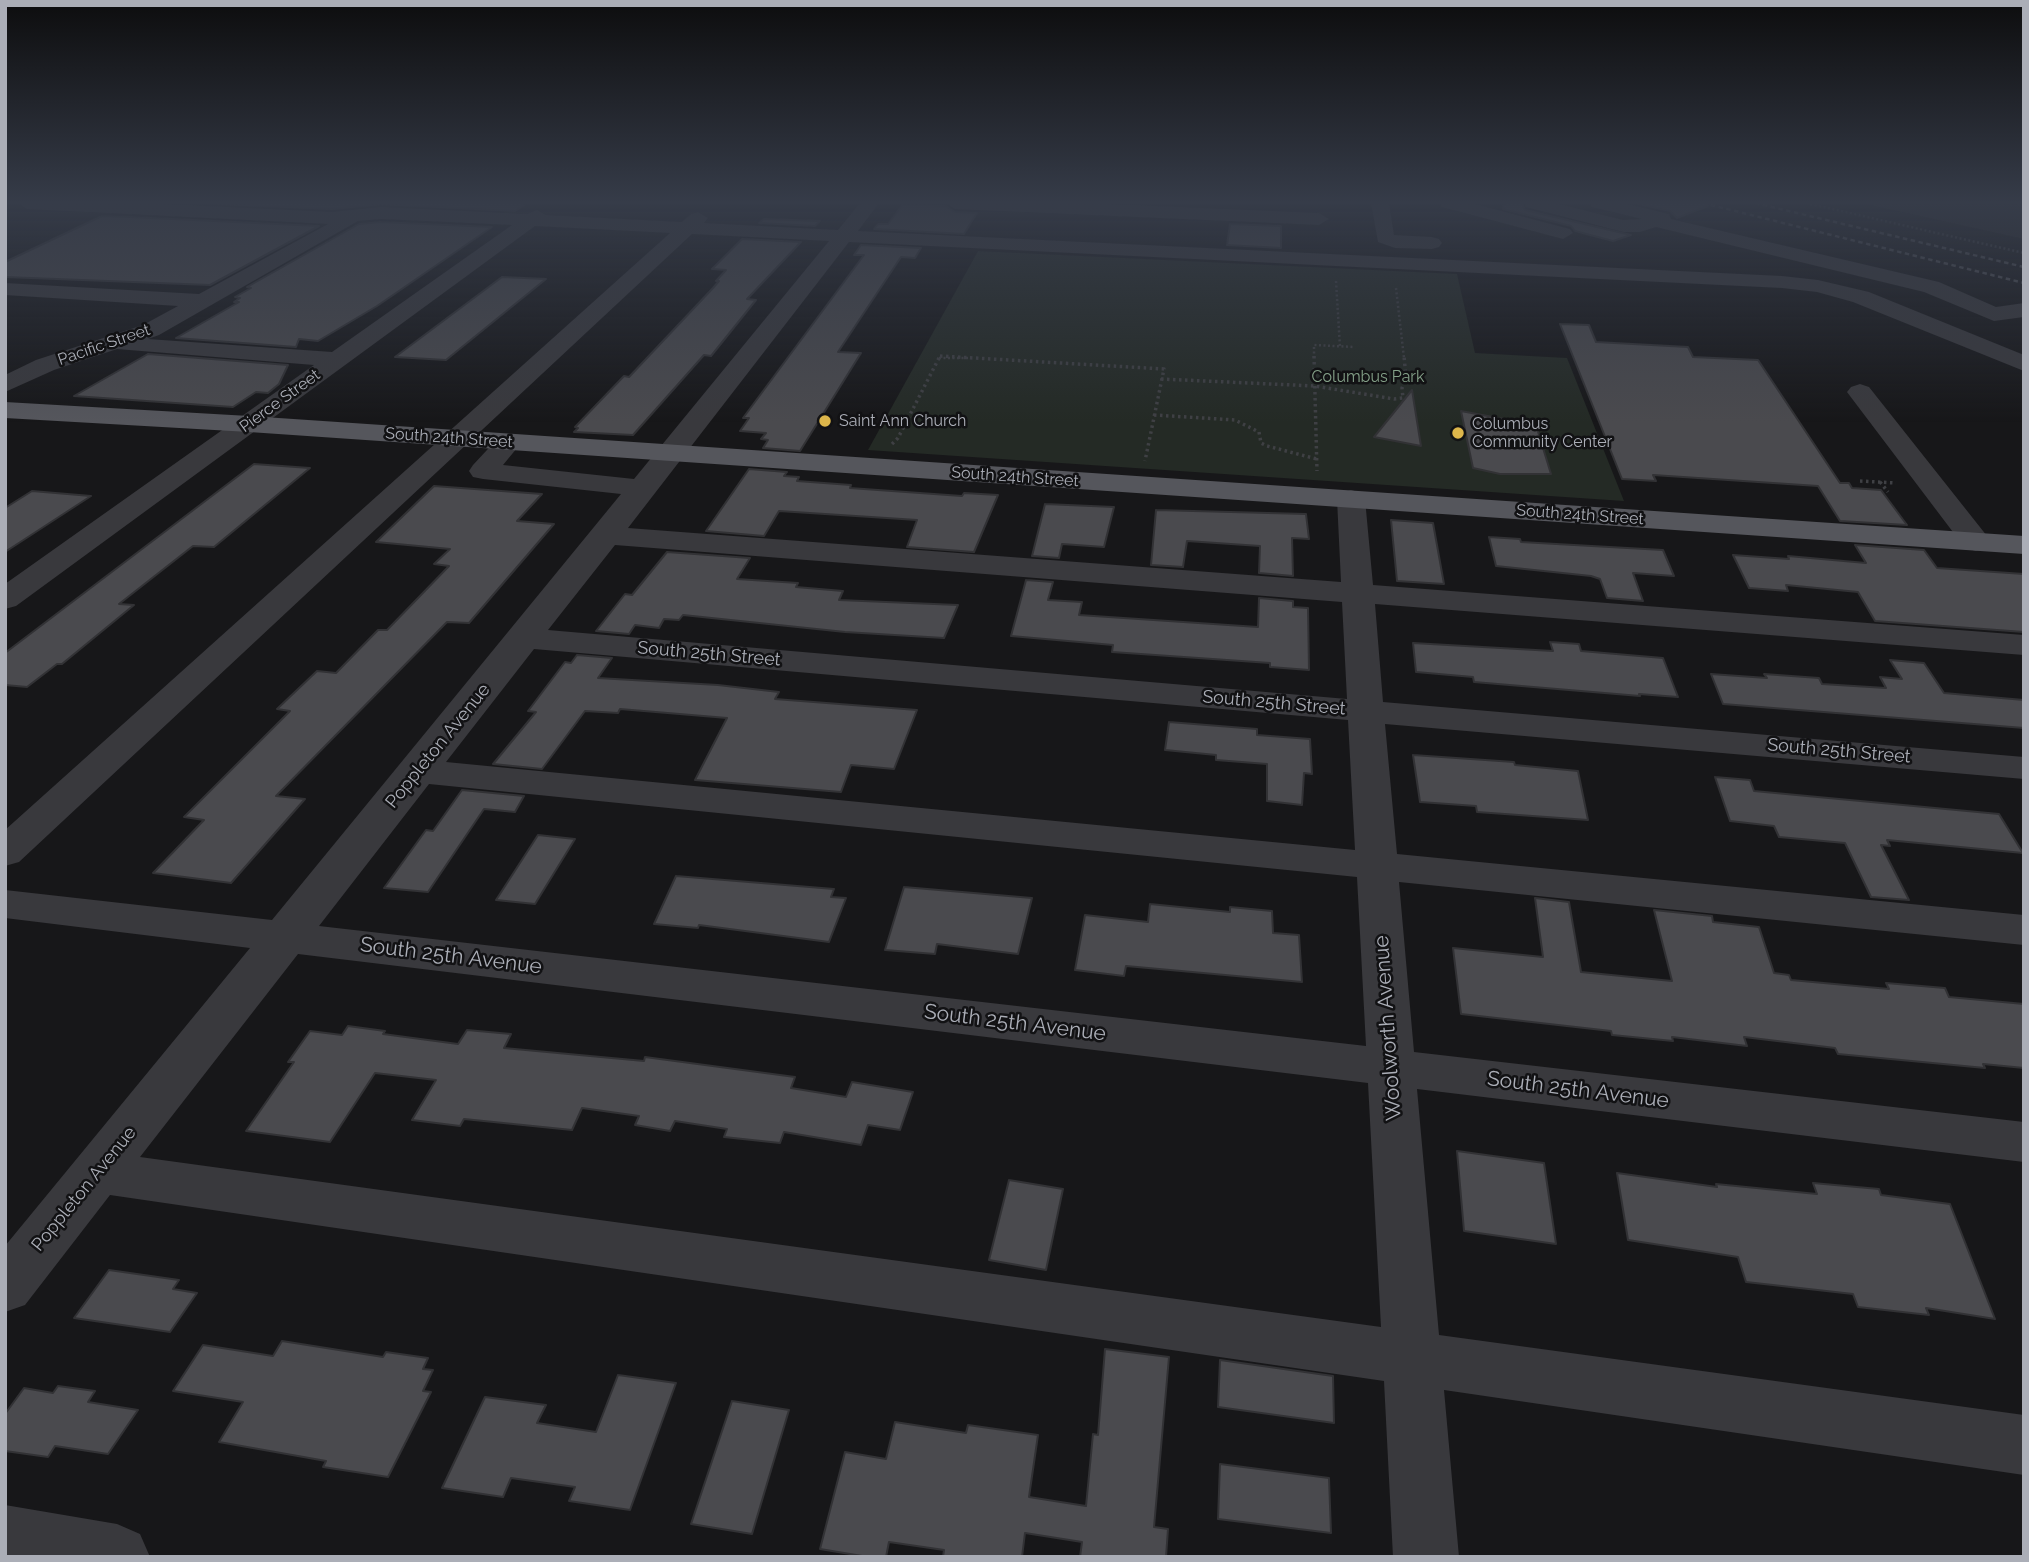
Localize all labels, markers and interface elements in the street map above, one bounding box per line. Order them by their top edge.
street label: Pacific Street [55,320,153,370]
street label: Pierce Street [236,365,324,437]
park label: Columbus Park [1312,367,1424,387]
place label: Saint Ann Church [839,411,966,431]
marker: Saint Ann Church [817,413,833,429]
place label: Columbus Community Center [1472,414,1612,452]
street label: South 24th Street [385,424,513,452]
marker: Columbus Community Center [1450,425,1466,441]
street label: South 24th Street [951,463,1079,491]
street label: South 24th Street [1516,501,1644,529]
street label: South 25th Street [637,637,781,671]
street label: Poppleton Avenue [381,679,495,813]
street label: South 25th Street [1202,686,1346,720]
street label: South 25th Street [1767,734,1911,768]
street label: South 25th Avenue [359,932,543,980]
street label: Woolworth Avenue [1369,934,1407,1122]
street label: South 25th Avenue [923,999,1107,1047]
street label: South 25th Avenue [1486,1066,1670,1114]
street label: Poppleton Avenue [27,1122,141,1256]

